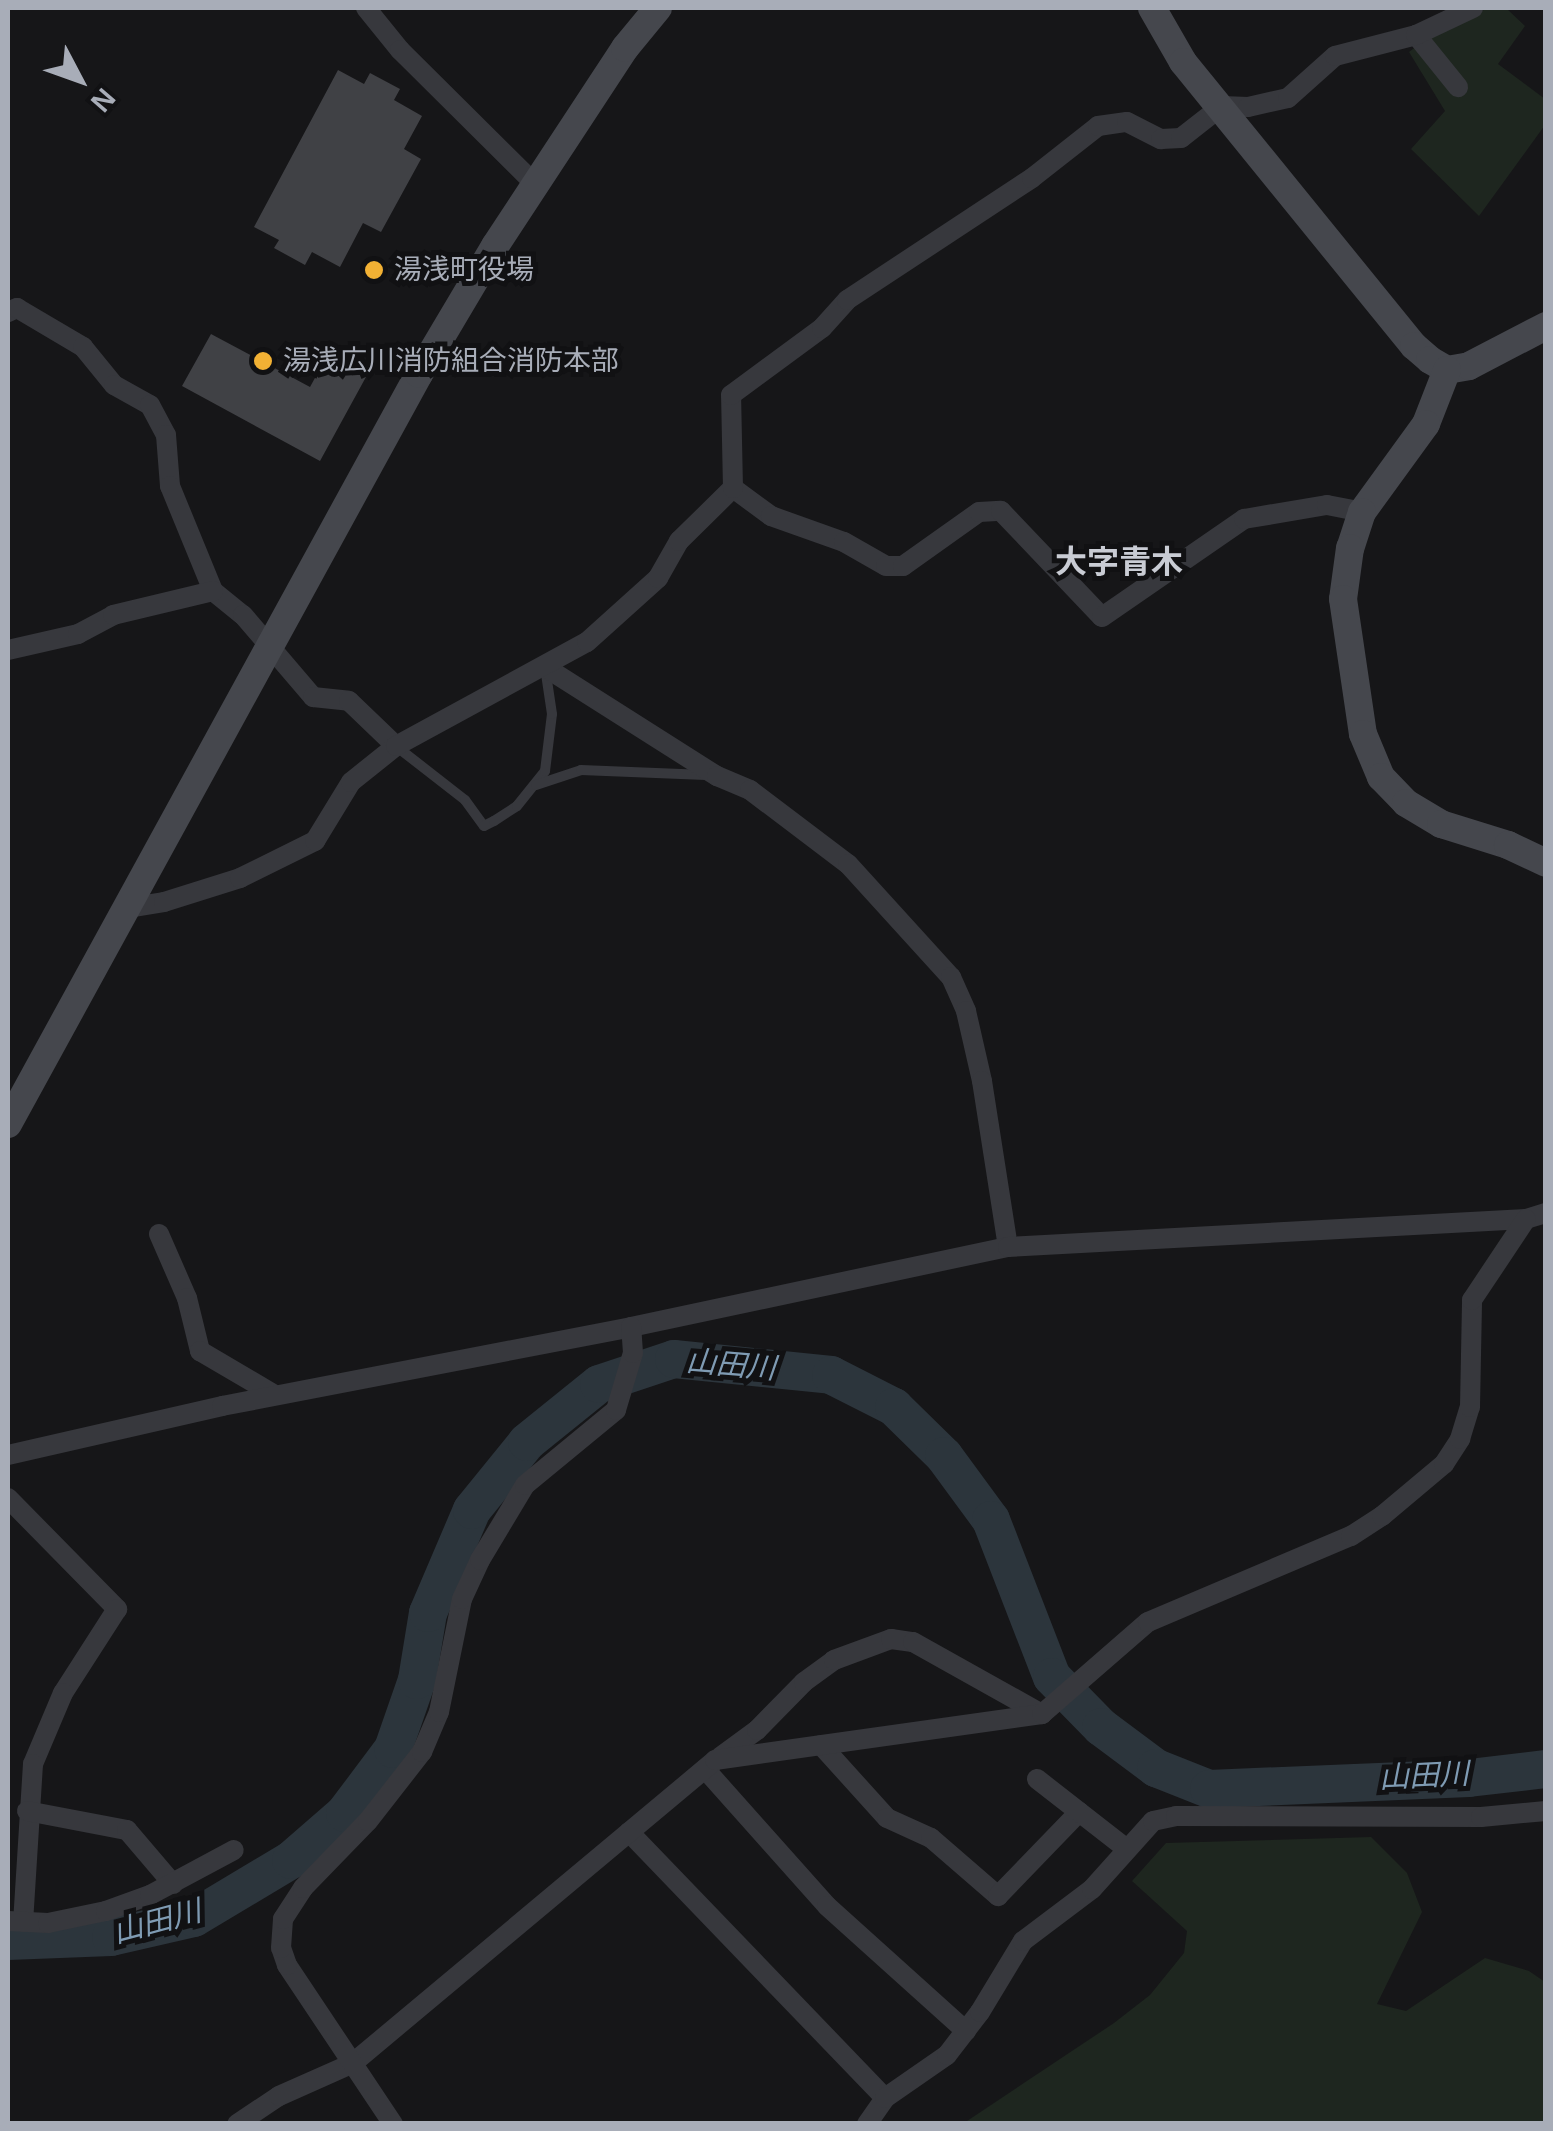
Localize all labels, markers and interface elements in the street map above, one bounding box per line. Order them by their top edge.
north arrow [30,30,130,130]
text: N [85,82,121,118]
place label: 湯浅町役場 [394,253,534,287]
marker: 湯浅町役場 [363,259,385,281]
place label: 湯浅広川消防組合消防本部 [283,344,619,378]
marker: 湯浅広川消防組合消防本部 [252,350,274,372]
district label: 大字青木 [1055,543,1183,581]
water label: 山田川 [685,1343,777,1387]
water label: 山田川 [1378,1756,1470,1796]
water label: 山田川 [109,1893,205,1951]

